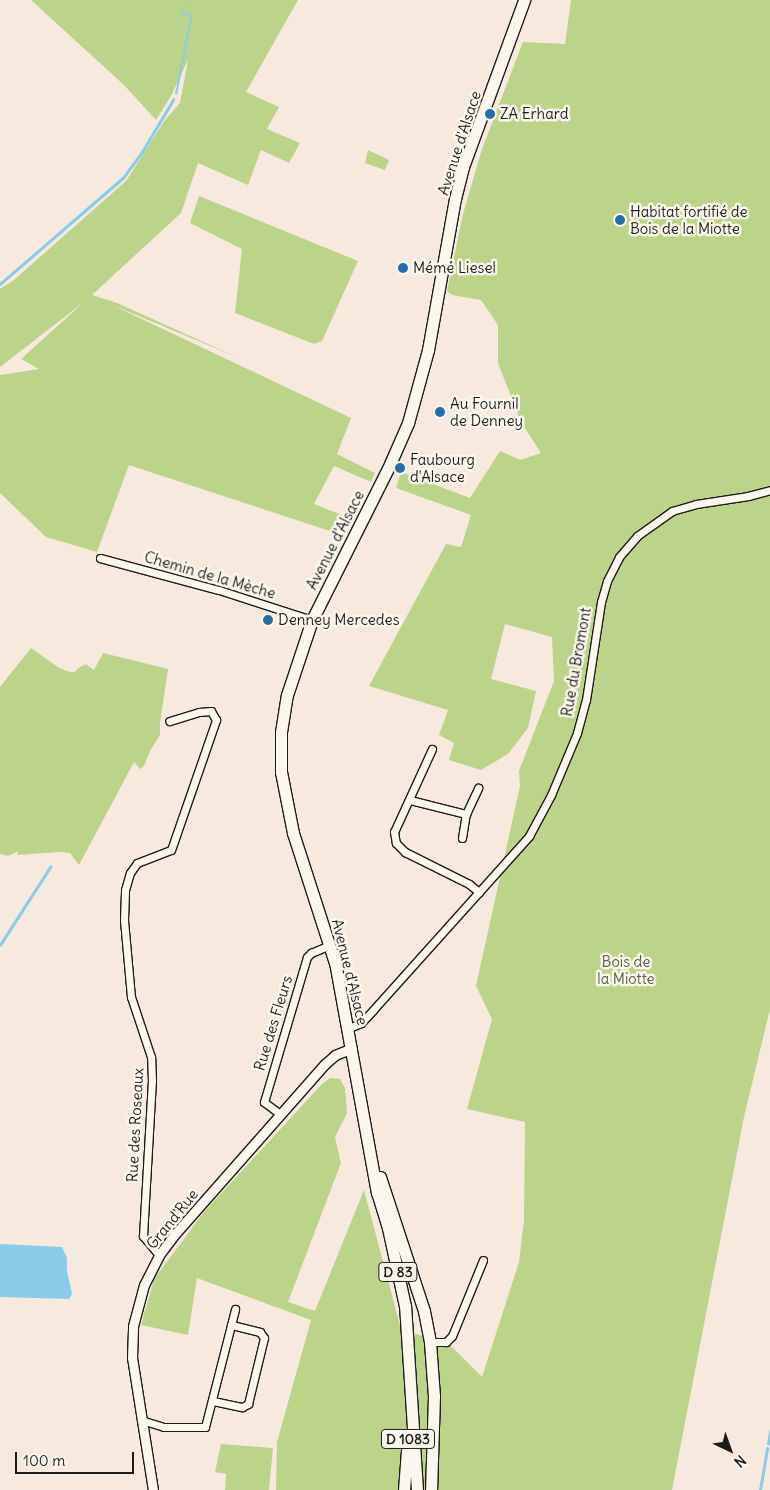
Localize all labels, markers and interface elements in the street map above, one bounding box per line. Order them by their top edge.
street label: Avenue d'Alsace [434,89,484,197]
place label: ZA Erhard [500,105,569,123]
marker: ZA Erhard [484,108,496,120]
place label: Habitat fortifié de Bois de la Miotte [630,202,748,237]
marker: Habitat fortifié de Bois de la Miotte [614,214,626,226]
place label: Mémé Liesel [413,259,496,277]
marker: Mémé Liesel [397,262,409,274]
place label: Au Fournil de Denney [450,394,523,429]
marker: Au Fournil de Denney [434,406,446,418]
place label: Faubourg d'Alsace [410,450,475,485]
marker: Faubourg d'Alsace [394,462,406,474]
street label: Avenue d'Alsace [302,487,368,593]
street label: Chemin de la Mèche [142,548,278,602]
street label: Rue du Bromont [558,606,594,718]
place label: Denney Mercedes [278,611,399,629]
marker: Denney Mercedes [262,614,274,626]
street label: Avenue d'Alsace [328,917,372,1027]
park label: Bois de la Miotte [597,952,655,987]
street label: Rue des Fleurs [250,973,296,1073]
street label: Rue des Roseaux [123,1067,147,1183]
street label: Grand'Rue [142,1185,202,1253]
road number: D 83 [378,1260,418,1284]
north arrow [705,1425,755,1475]
road number: D 1083 [380,1428,436,1450]
scale bar [18,1442,136,1474]
text: 100 m [23,1451,65,1470]
text: N [730,1451,750,1471]

